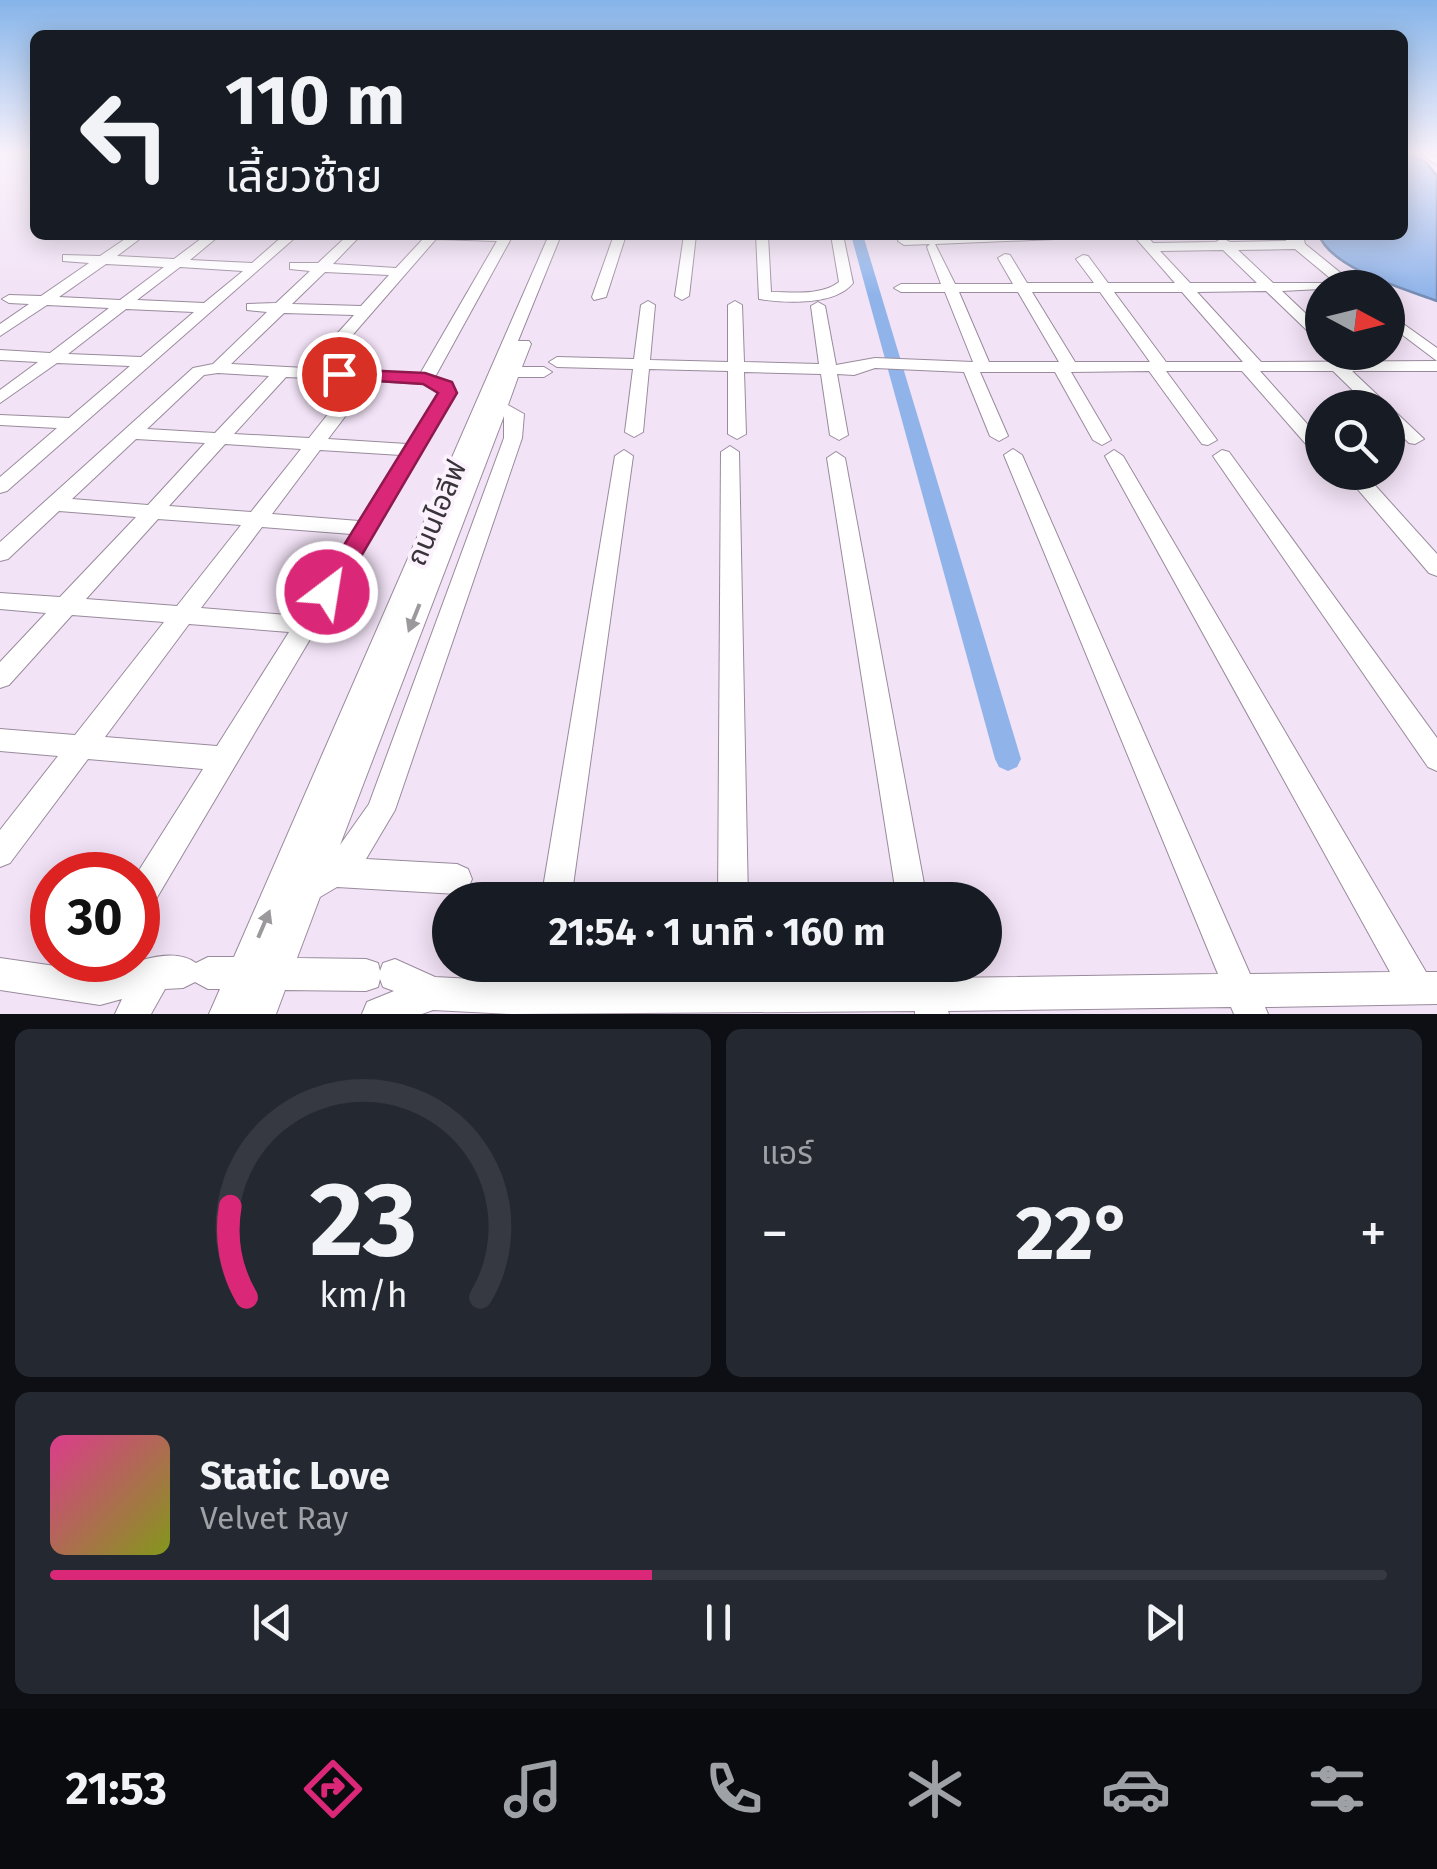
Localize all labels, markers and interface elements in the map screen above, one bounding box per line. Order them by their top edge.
text: 110 m [225,59,405,143]
icon: left [60,70,190,200]
text: เลี้ยวซ้าย [225,150,382,204]
north arrow [1305,270,1405,370]
map controls [1305,270,1405,490]
pin [297,332,382,417]
icon: arrive [312,347,367,402]
button: search [1305,390,1405,490]
street label: ถนนไอลีฟ [400,456,473,571]
position arrow [275,540,379,644]
one-way arrow [405,603,421,633]
speed limit sign: 30 [30,852,160,982]
one-way arrow [256,909,272,939]
text: 21:54 · 1 นาที · 160 m [549,909,885,955]
text: แอร์ [761,1134,813,1172]
text: 23 [309,1158,417,1283]
text: 22° [1016,1189,1132,1279]
text: − [761,1201,789,1267]
text: + [1360,1201,1387,1267]
text: km/h [319,1274,407,1316]
text: Static Love [200,1453,390,1499]
text: Velvet Ray [200,1499,348,1537]
icon: previous [245,1595,300,1650]
icon: pause [691,1595,746,1650]
icon: next [1137,1595,1192,1650]
icon: directions [298,1754,368,1824]
icon: music [498,1754,568,1824]
icon: phone [699,1754,769,1824]
icon: climate [900,1754,970,1824]
icon: car [1101,1754,1171,1824]
icon: filters [1302,1754,1372,1824]
text: 21:53 [65,1762,167,1816]

